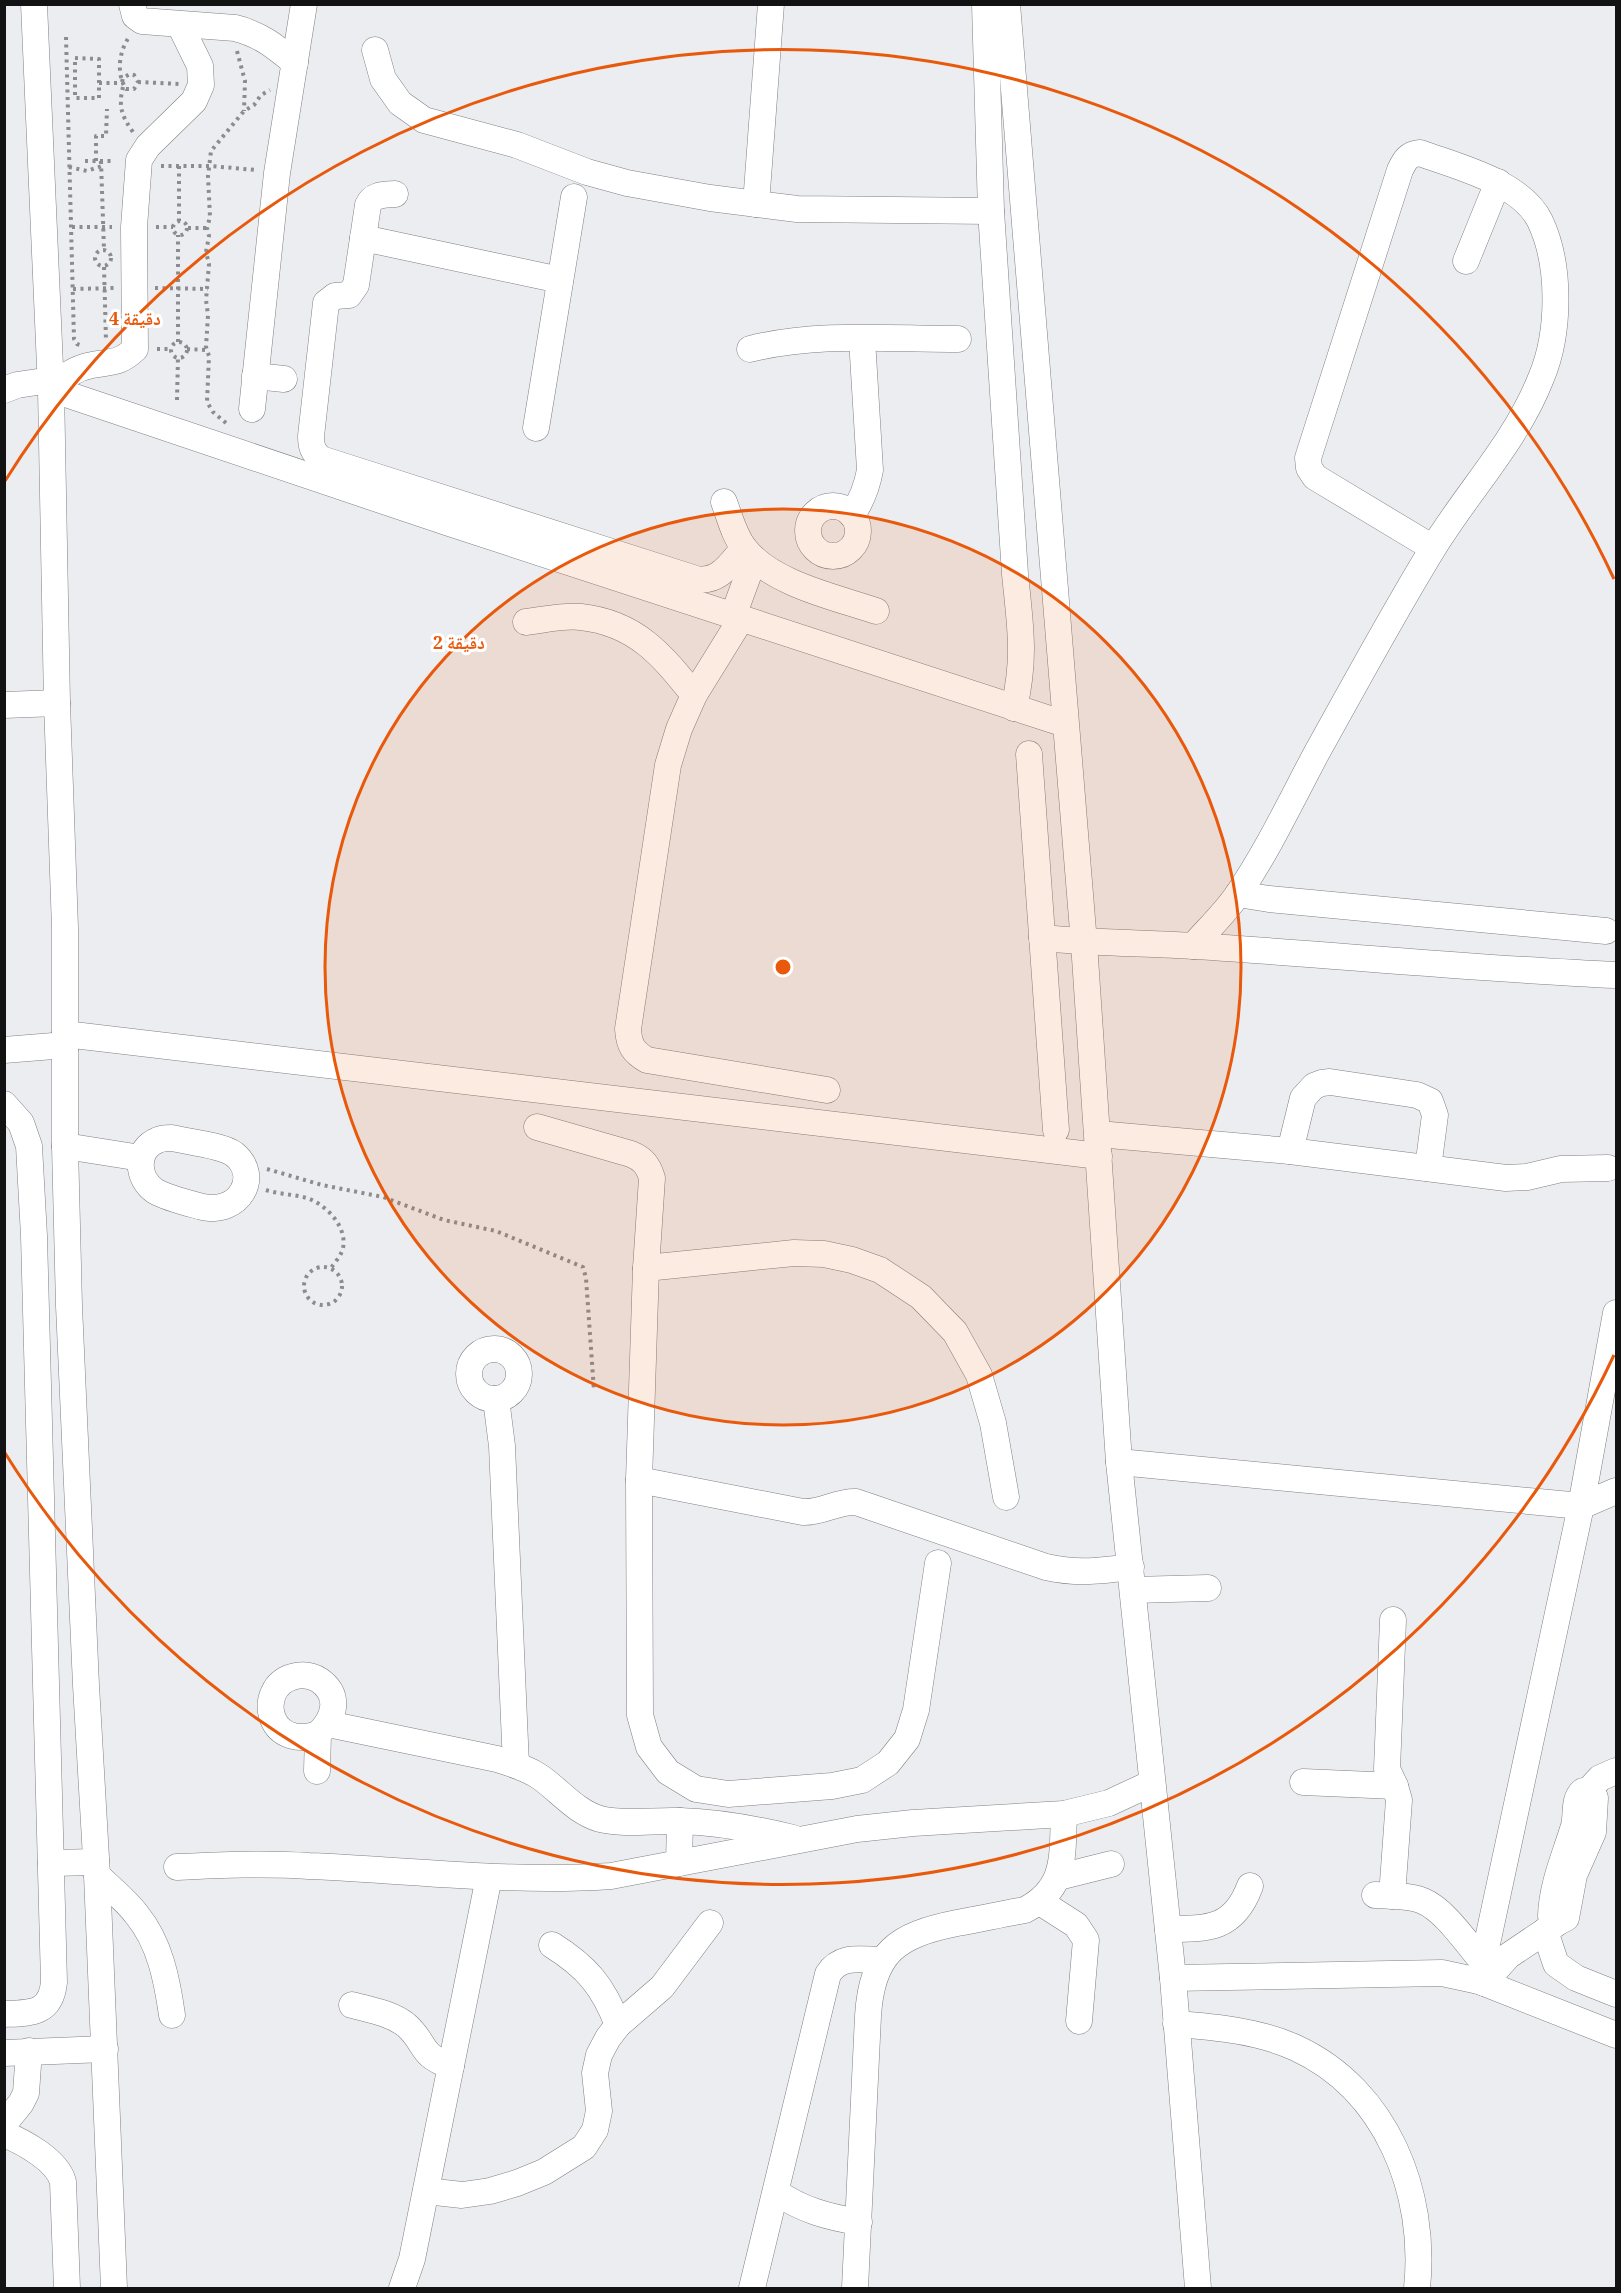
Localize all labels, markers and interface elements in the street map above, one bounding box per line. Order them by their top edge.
text: 4 دقيقة [109,306,161,336]
text: 2 دقيقة [433,630,485,660]
centre of rings [773,957,793,977]

